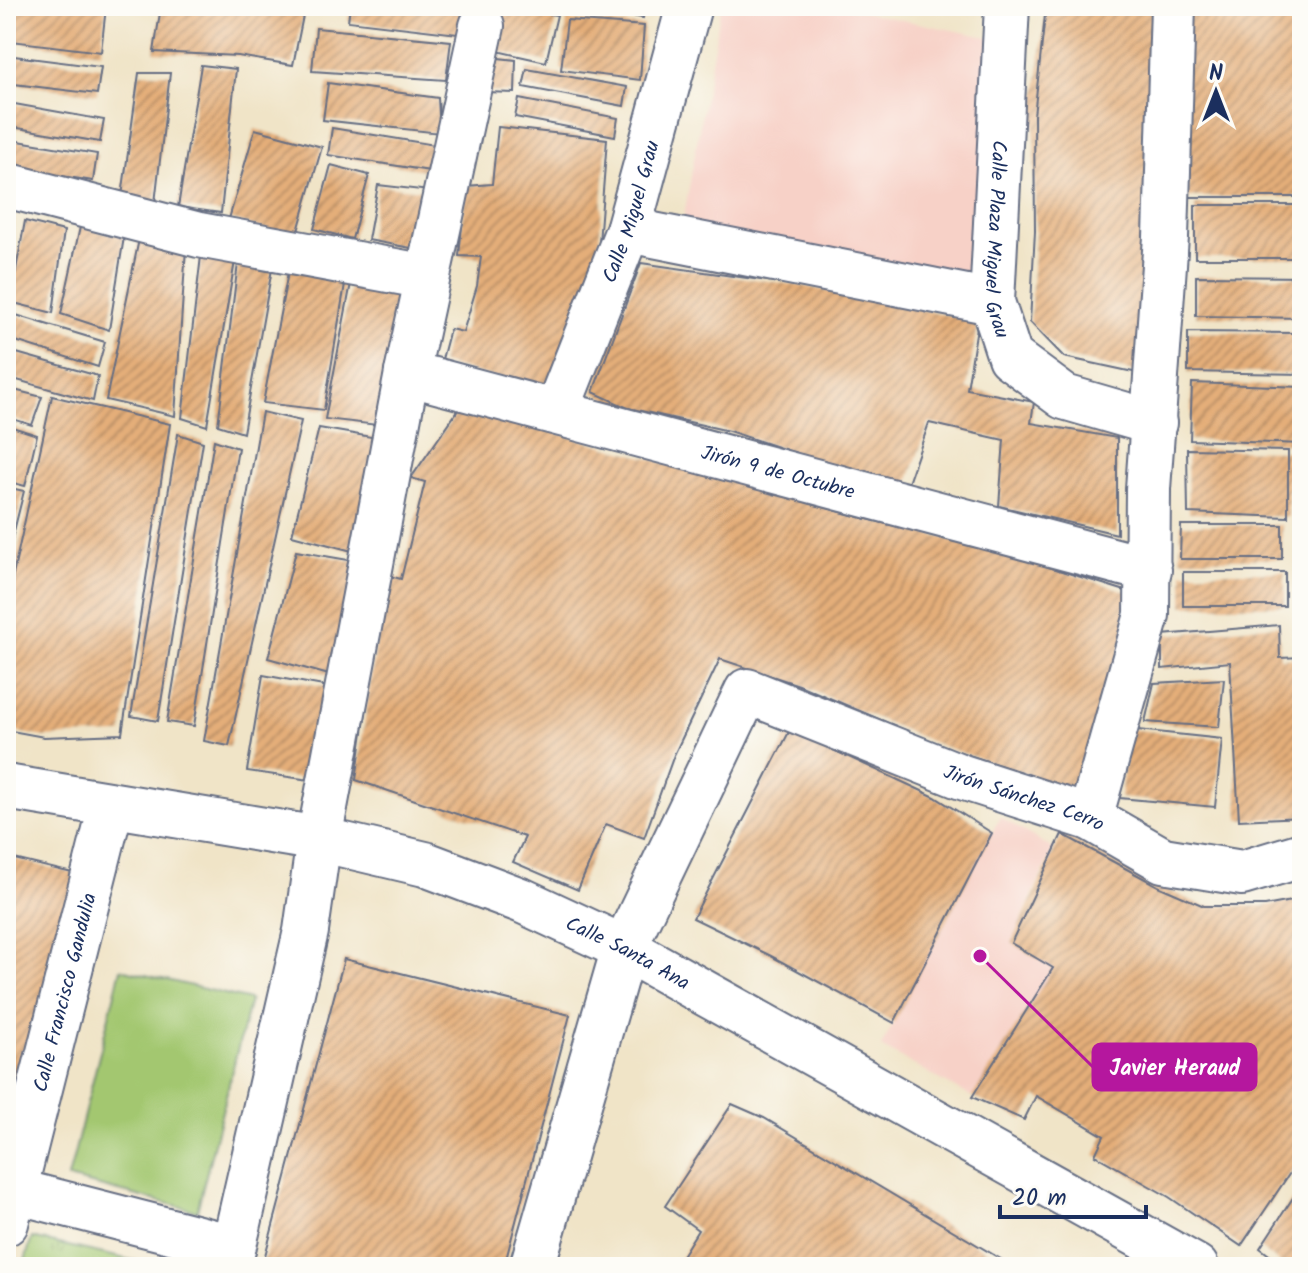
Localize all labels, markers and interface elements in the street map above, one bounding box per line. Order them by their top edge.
north arrow [1176,52,1256,132]
text: N [1209,57,1223,92]
street label: Calle Miguel Grau [595,137,670,288]
street label: Calle Plaza Miguel Grau [974,139,1017,343]
street label: Jirón 9 de Octubre [697,438,858,509]
street label: Jirón Sánchez Cerro [938,757,1110,841]
street label: Calle Francisco Gandulia [26,890,107,1096]
street label: Calle Santa Ana [560,909,695,1000]
callout: Javier Heraud [1093,1044,1256,1090]
text: Javier Heraud [1110,1052,1242,1087]
scale bar [1000,1169,1146,1219]
text: 20 m [1012,1179,1067,1218]

